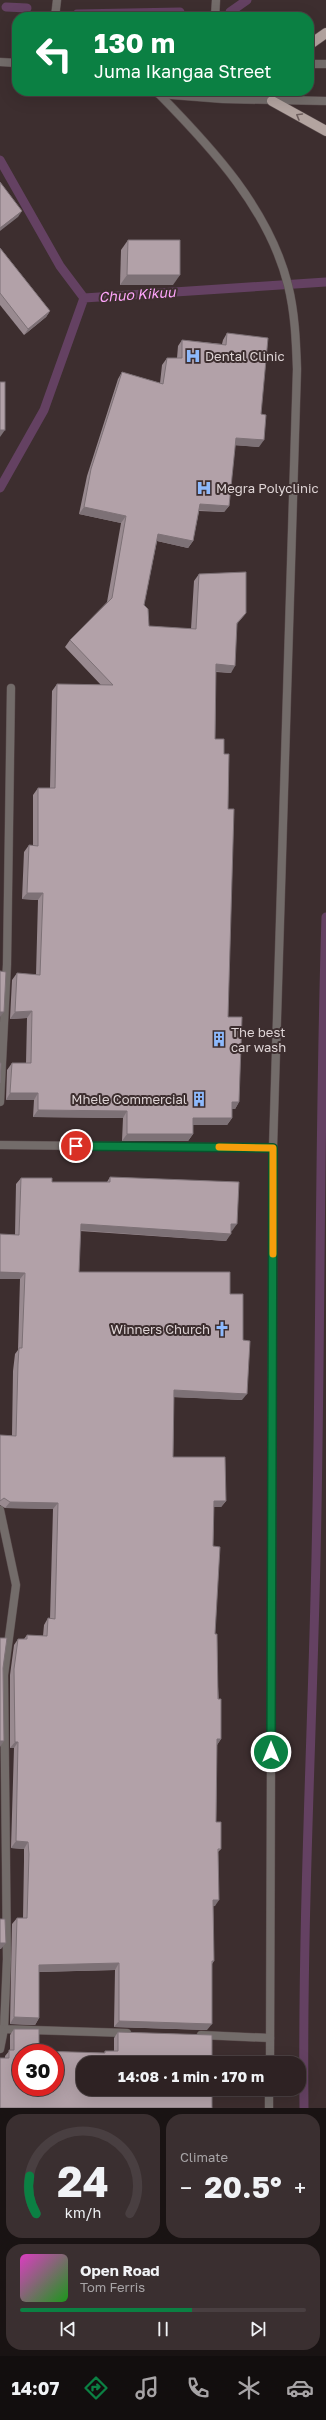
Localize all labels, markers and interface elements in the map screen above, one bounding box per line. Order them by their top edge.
text: 130 m [94,26,175,59]
icon: left [28,28,80,80]
text: Juma Ikangaa Street [94,60,272,82]
one-way arrow [296,114,303,121]
water label: Chuo Kikuu [98,283,177,305]
hospital icon: Dental Clinic [184,347,202,365]
place label: Dental Clinic [205,348,285,364]
hospital icon: Megra Polyclinic [195,479,213,497]
place label: Megra Polyclinic [216,480,319,496]
place label: The best car wash [231,1024,286,1055]
building icon: The best car wash [210,1030,228,1048]
building icon: Mhele Commercial [190,1090,208,1108]
place label: Mhele Commercial [71,1091,187,1107]
pin [59,1129,93,1163]
icon: arrive [65,1135,87,1157]
church icon: Winners Church [213,1320,231,1338]
place label: Winners Church [111,1321,210,1337]
position arrow [250,1731,292,1773]
speed limit sign: 30 [12,2044,64,2096]
text: 14:08 · 1 min · 170 m [118,2067,264,2085]
text: Climate [180,2149,228,2165]
text: 24 [57,2156,109,2206]
text: 20.5° [204,2169,282,2205]
text: − [180,2174,192,2201]
text: + [294,2174,306,2201]
text: km/h [65,2204,101,2221]
text: Open Road [80,2261,160,2279]
text: Tom Ferris [80,2279,145,2295]
icon: previous [57,2318,79,2340]
icon: pause [152,2318,174,2340]
icon: next [247,2318,269,2340]
icon: directions [82,2374,110,2402]
icon: music [133,2374,161,2402]
icon: phone [184,2374,212,2402]
icon: climate [235,2374,263,2402]
icon: car [286,2374,314,2402]
text: 14:07 [12,2377,59,2399]

